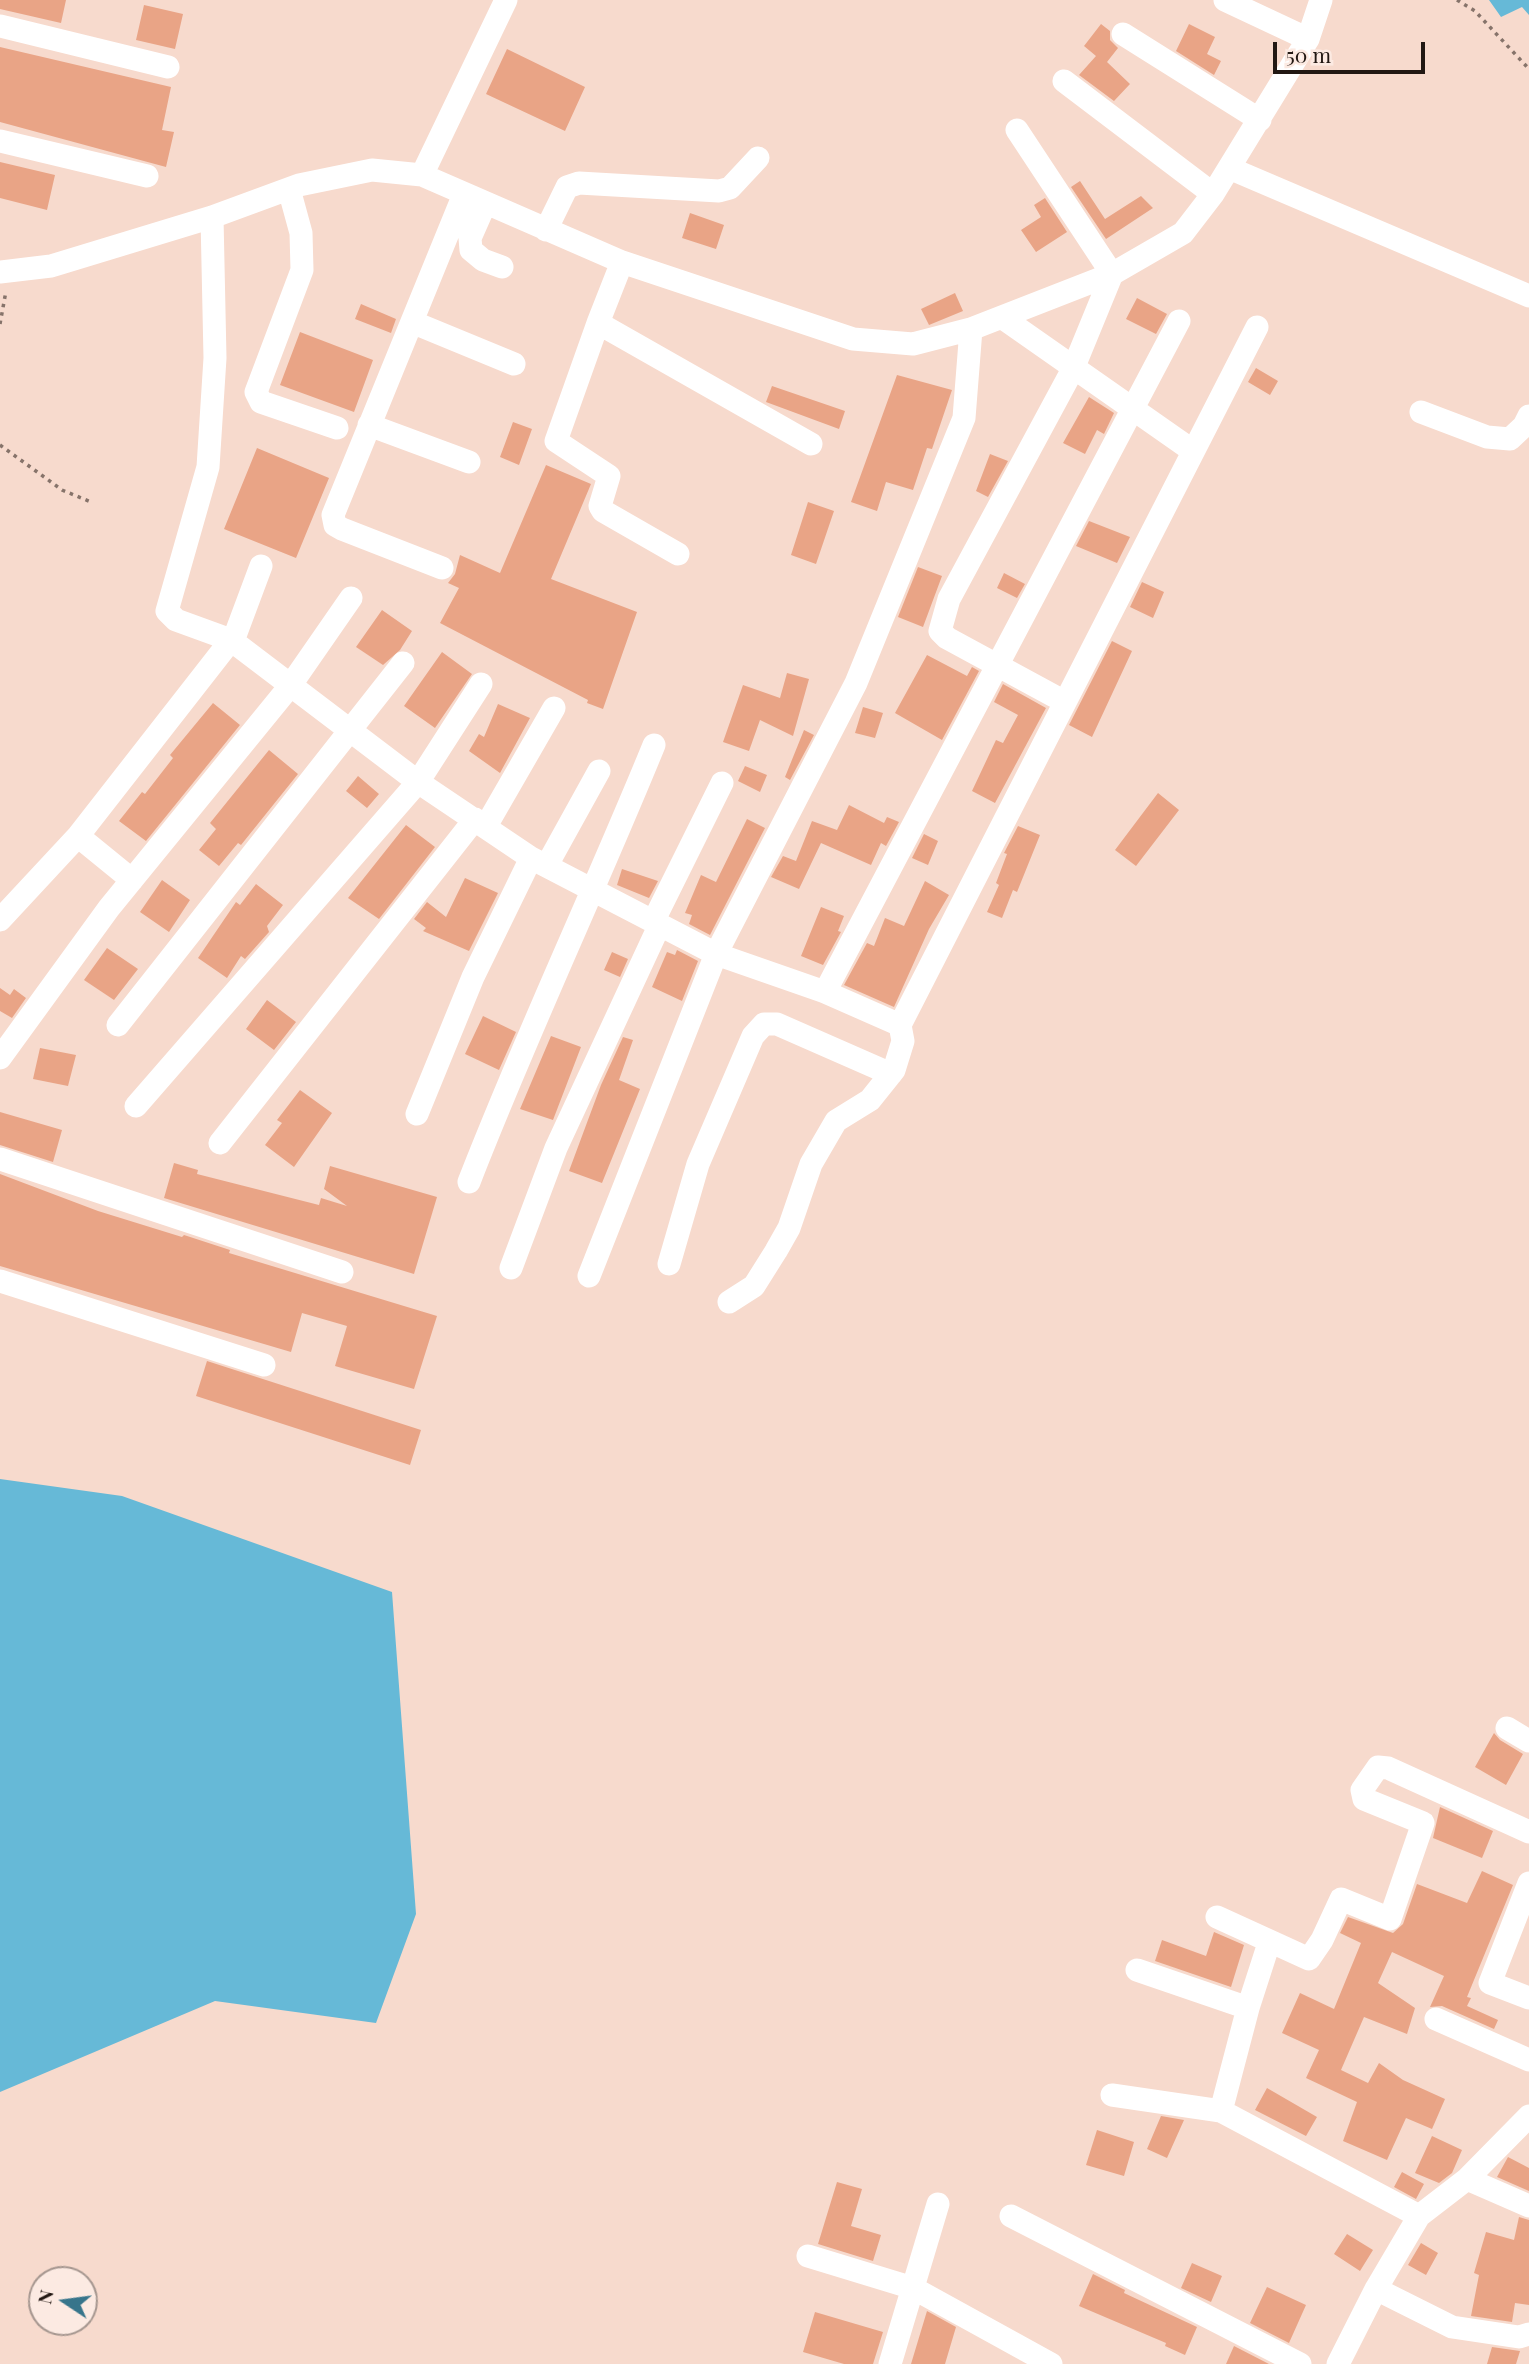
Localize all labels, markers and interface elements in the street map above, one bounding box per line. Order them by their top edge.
scale bar [1277,28,1429,72]
text: 50 m [1286,40,1331,68]
north arrow [28,2266,98,2336]
text: N [30,2287,59,2306]

